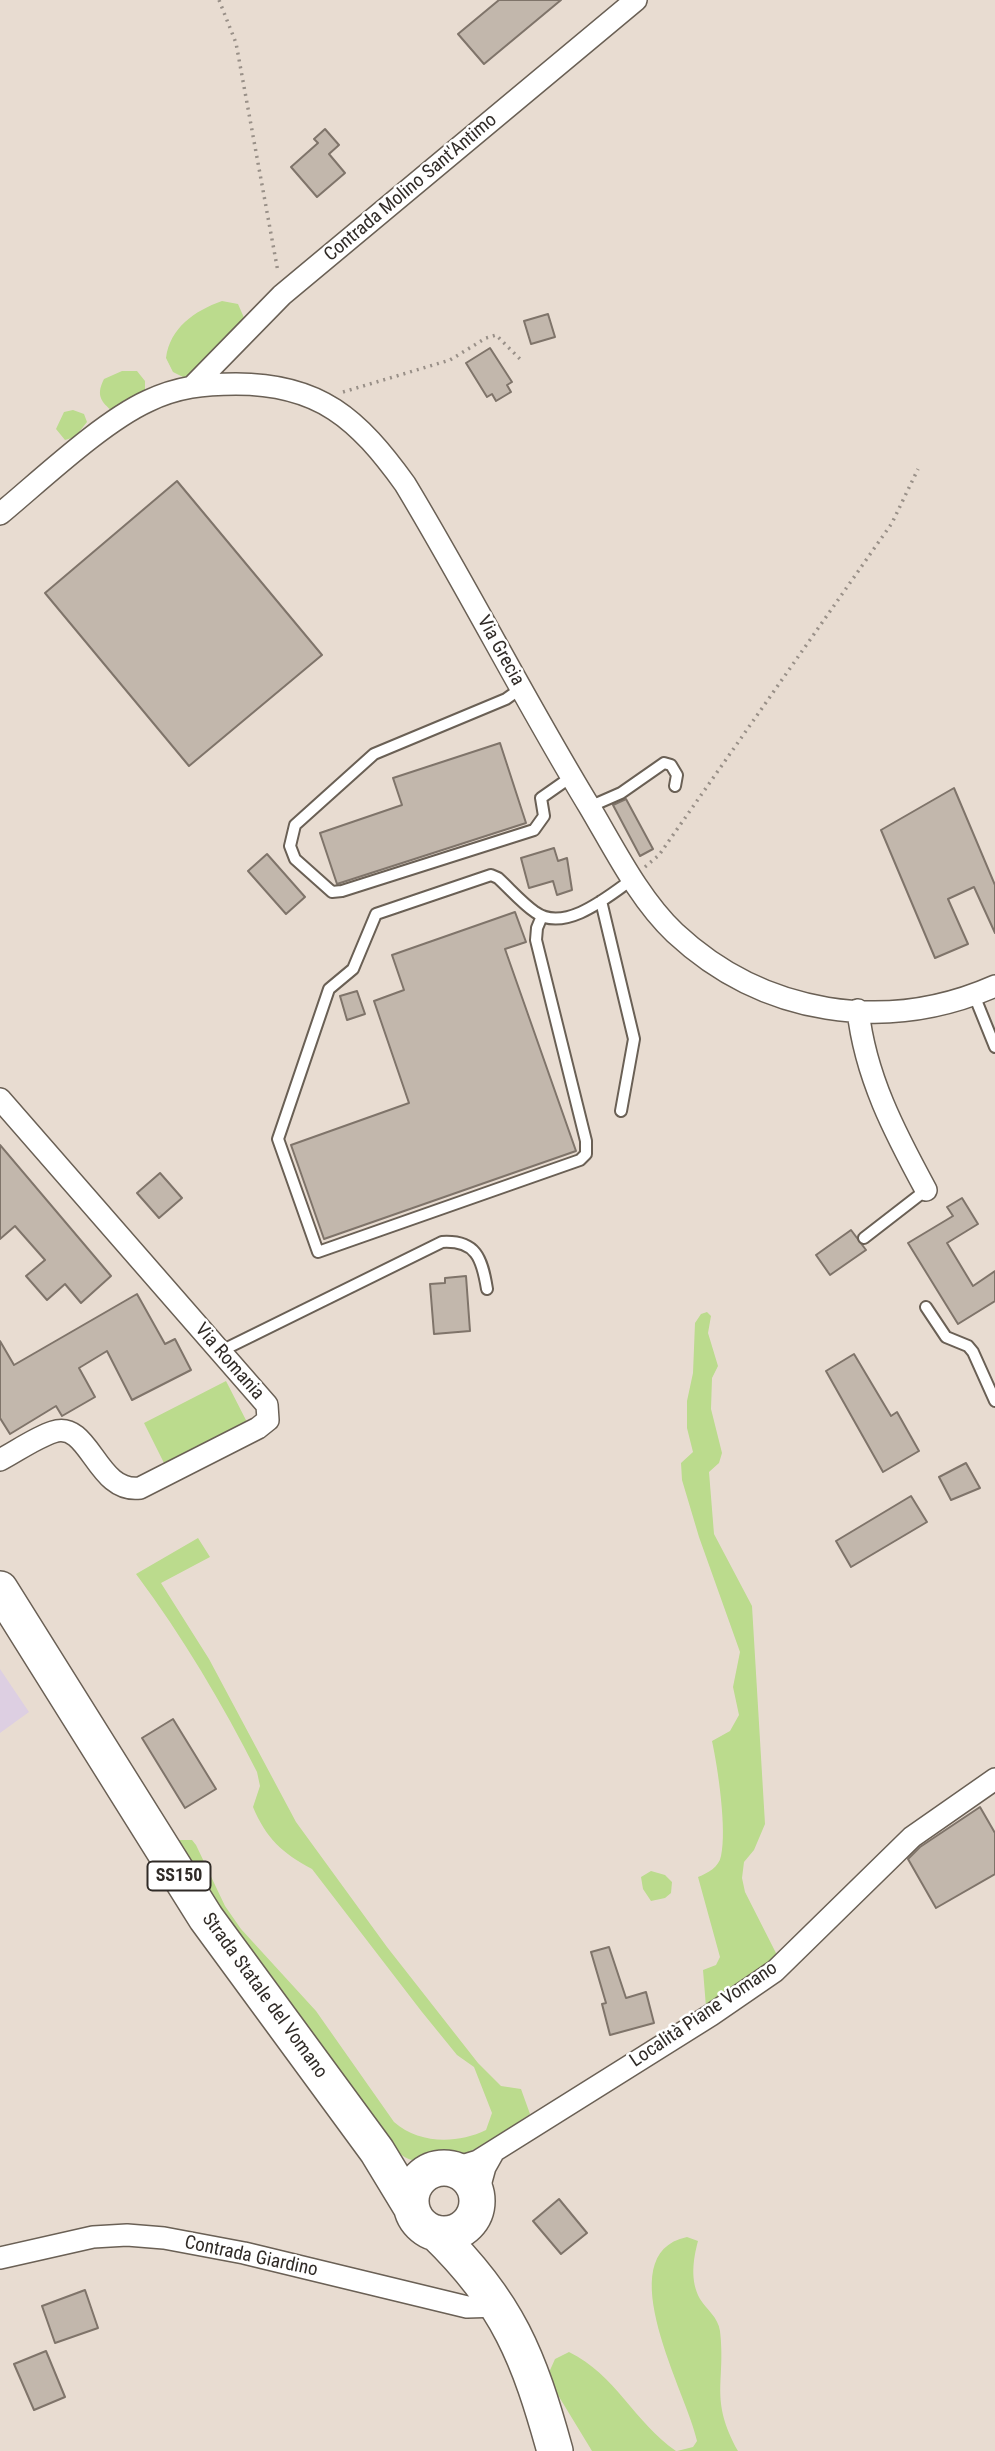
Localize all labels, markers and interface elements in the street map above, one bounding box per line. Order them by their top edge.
street label: Contrada Molino Sant'Antimo [320,109,502,267]
street label: Via Grecia [471,612,529,690]
street label: Via Romania [190,1319,268,1405]
road number: SS150 [148,1862,210,1890]
street label: Strada Statale del Vomano [196,1909,332,2083]
street label: Località Piane Vomano [626,1957,782,2073]
street label: Contrada Giardino [182,2232,320,2282]

